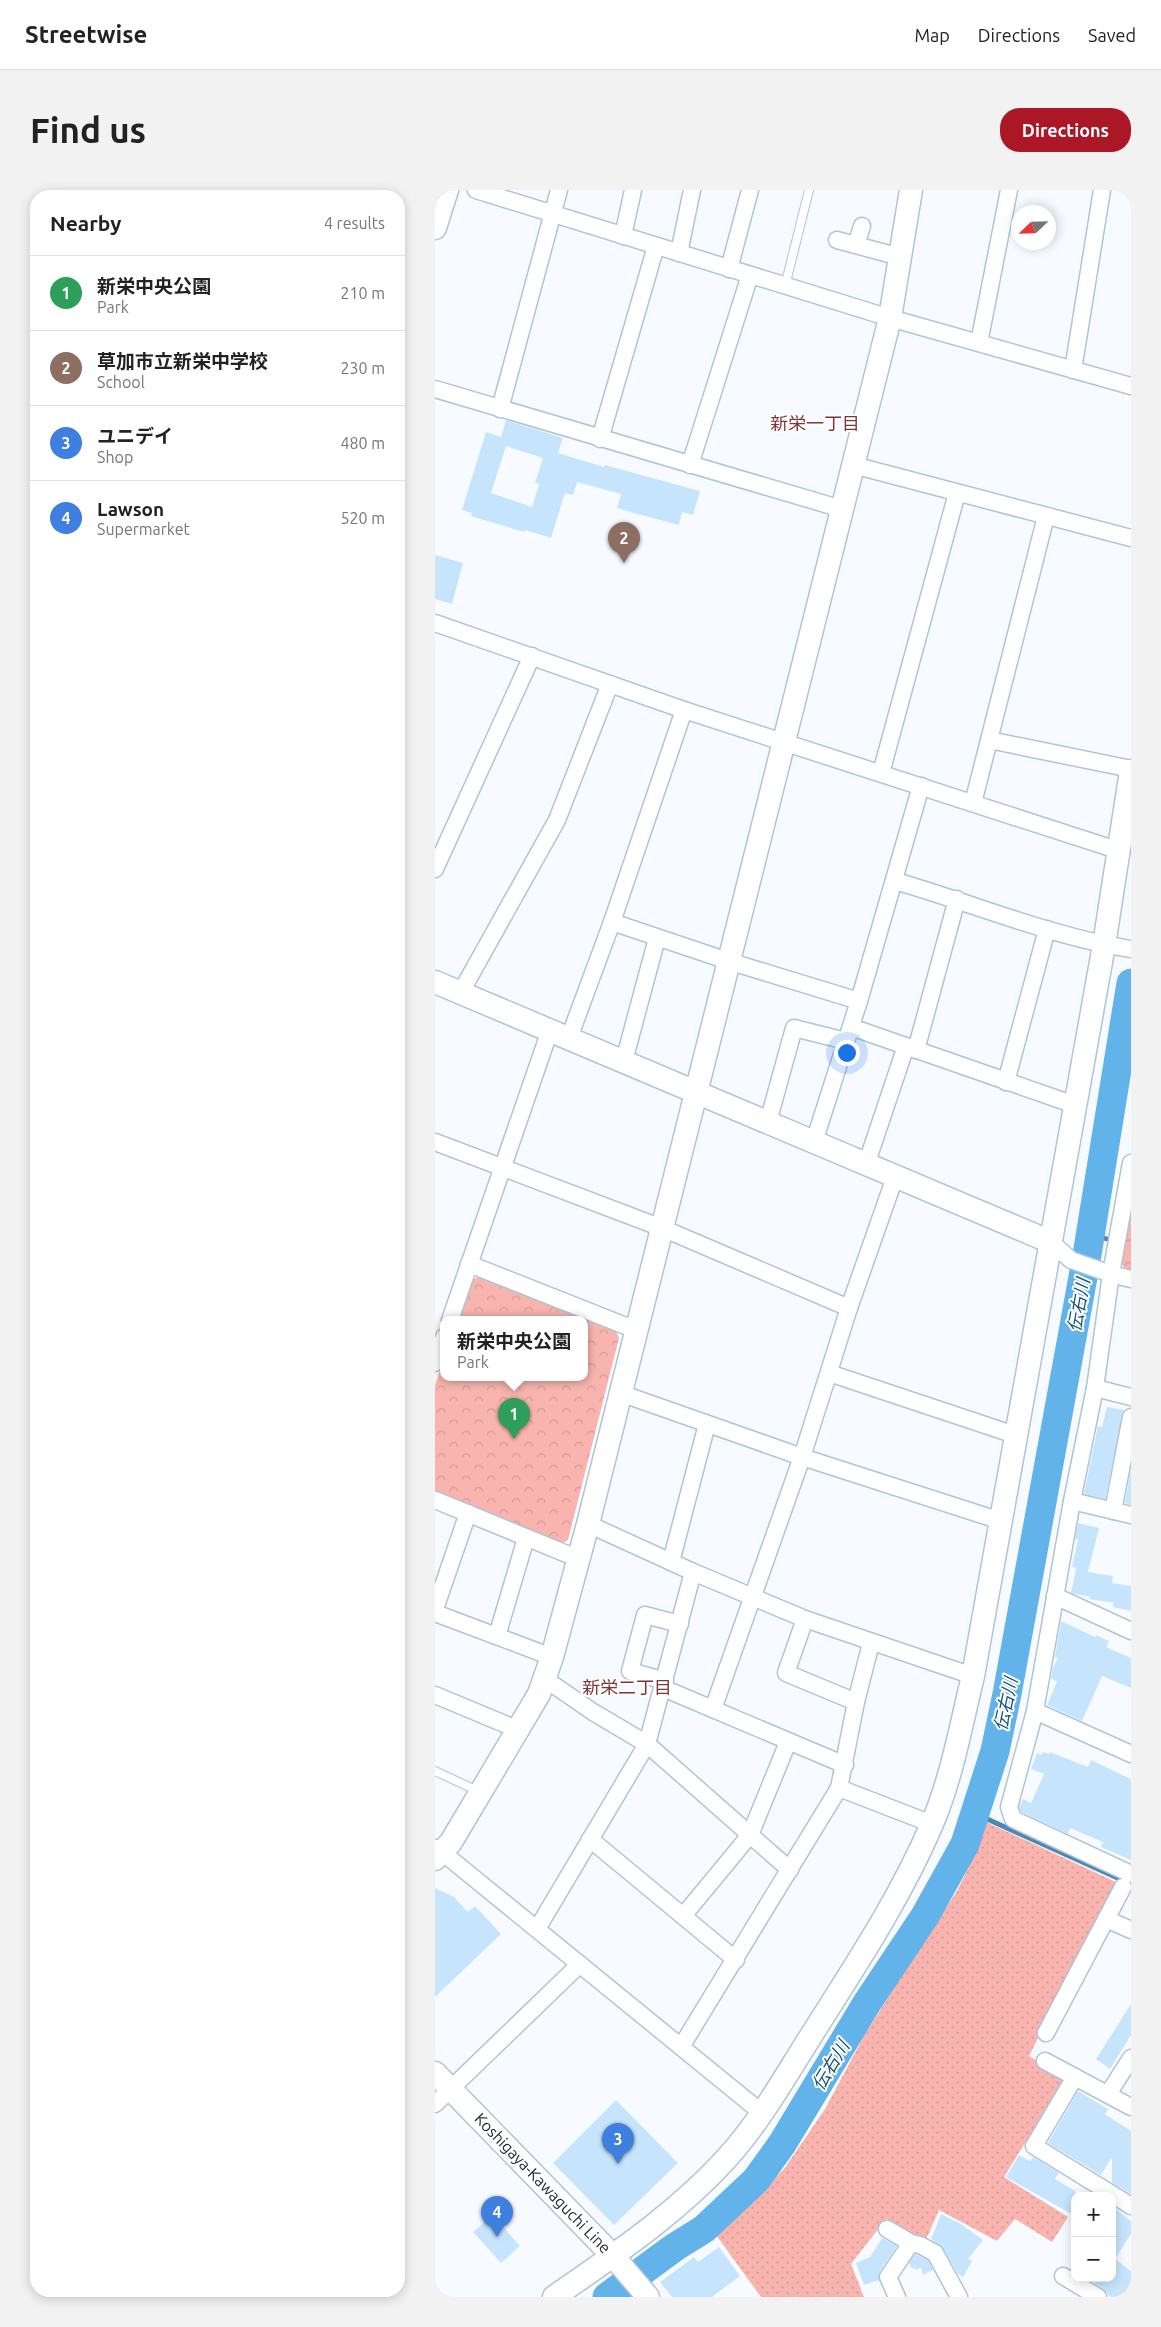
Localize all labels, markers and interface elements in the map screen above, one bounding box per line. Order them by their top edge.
text: Streetwise [25,21,147,48]
text: Map [914,25,950,45]
text: Directions [978,25,1060,45]
text: Saved [1088,25,1136,45]
button: Directions [1000,108,1131,152]
text: Find us [30,110,146,150]
north arrow [1011,205,1056,250]
text: Nearby [50,211,121,235]
text: 4 results [324,214,385,232]
text: 新栄中央公園 [97,275,211,297]
text: 1 [61,284,71,302]
text: 210 m [340,284,385,302]
text: Park [97,298,129,316]
text: 草加市立新栄中学校 [97,350,268,372]
text: 2 [61,359,71,377]
text: 230 m [340,359,385,377]
text: School [97,373,145,391]
district label: 新栄一丁目 [770,413,860,433]
text: ユニデイ [97,425,173,447]
text: 3 [61,434,71,452]
text: 480 m [340,434,385,452]
text: Shop [97,448,133,466]
text: Lawson [97,498,164,520]
text: 4 [61,509,71,527]
text: 520 m [340,509,385,527]
text: Supermarket [97,520,190,538]
pin: 2 [608,522,640,563]
your location [834,1040,860,1066]
water label: 伝右川 [1063,1275,1093,1333]
popup [440,1316,588,1381]
text: 新栄中央公園 [457,1330,571,1352]
text: Park [457,1353,489,1371]
pin: 1 [498,1398,530,1439]
water label: 伝右川 [990,1674,1021,1732]
district label: 新栄二丁目 [582,1677,672,1697]
water label: 伝右川 [808,2035,854,2093]
street label: Koshigaya-Kawaguchi Line [471,2109,615,2257]
pin: 3 [602,2123,634,2164]
map controls [1071,2192,1116,2282]
button: + [1071,2192,1116,2237]
pin: 4 [481,2196,513,2237]
button: − [1071,2237,1116,2282]

